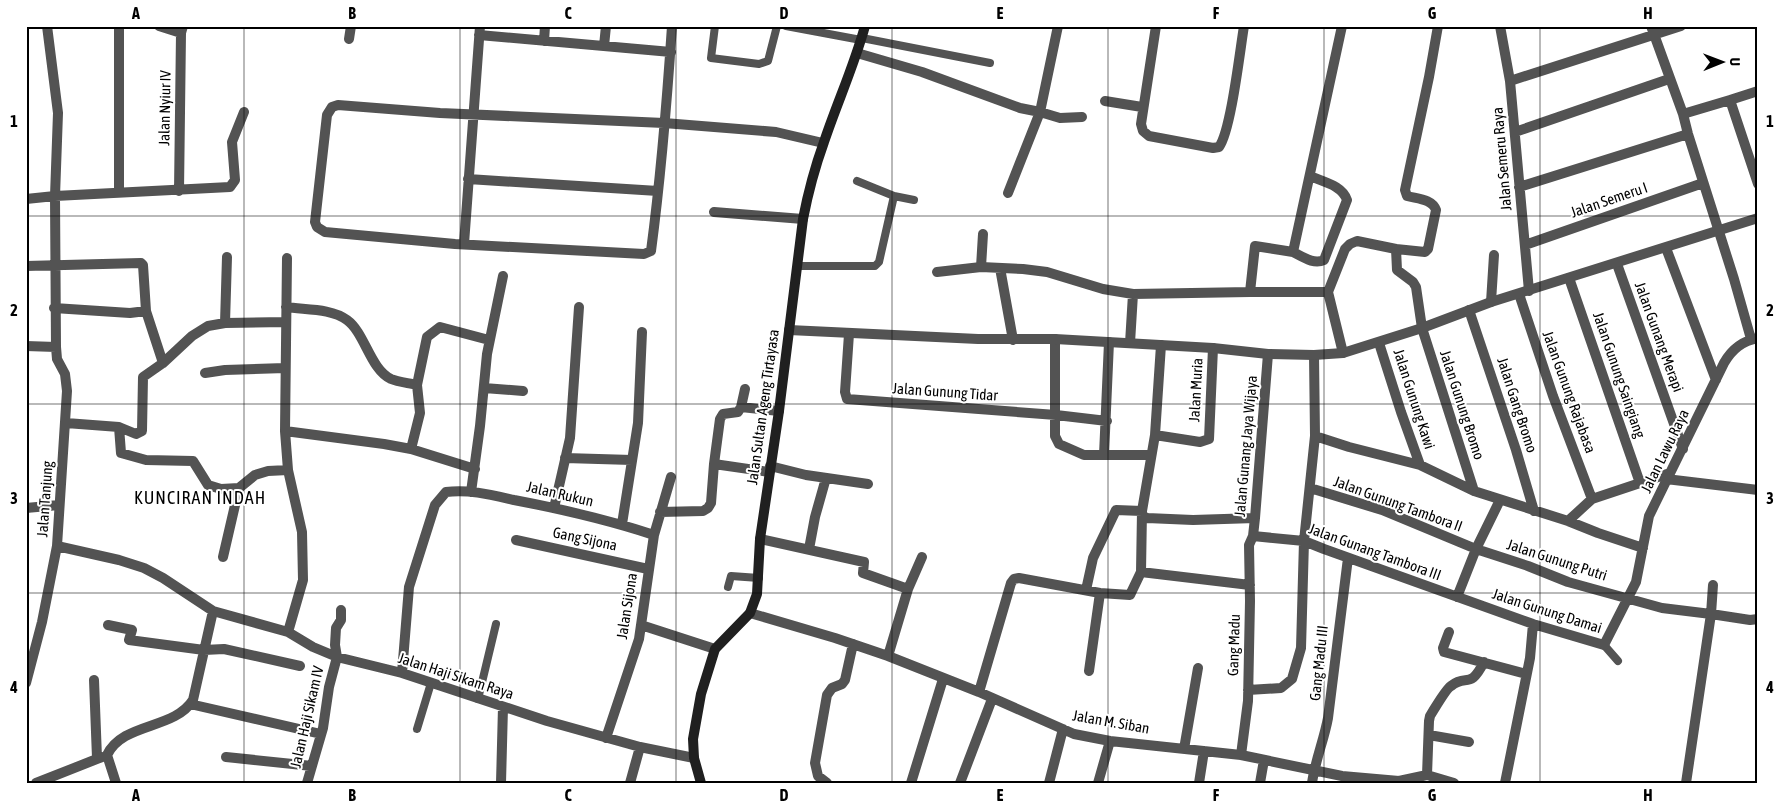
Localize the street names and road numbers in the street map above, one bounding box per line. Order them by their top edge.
street label: Jalan Nyiur IV [155,69,174,146]
street label: Jalan Semeru Raya [1489,106,1515,212]
street label: Jalan Semeru I [1568,178,1650,221]
street label: Jalan Gunang Merapi [1632,280,1687,394]
street label: Jalan Gunung Saingiang [1590,310,1649,441]
street label: Jalan Sultan Ageng Tirtayasa [743,328,782,486]
street label: Jalan Gunung Rajabasa [1539,328,1599,455]
street label: Jalan Gunung Kawi [1390,347,1439,451]
street label: Jalan Gunung Bromo [1437,348,1488,462]
street label: Jalan Gang Bromo [1494,355,1541,455]
street label: Jalan Muria [1185,357,1206,422]
street label: Jalan Gunang Jaya Wijaya [1231,375,1260,517]
street label: Jalan Gunung Tidar [892,379,999,404]
street label: Jalan Lawu Raya [1637,406,1692,495]
street label: Jalan Tanjung [33,460,56,538]
street label: Jalan Gunung Tambora II [1331,472,1465,535]
street label: Jalan Rukun [525,478,595,509]
street label: Jalan Gunang Tambora III [1307,520,1444,583]
street label: Gang Sijona [551,523,619,554]
street label: Jalan Gunung Putri [1505,535,1609,584]
street label: Jalan Sijona [613,572,640,640]
street label: Jalan Gunung Damai [1490,585,1604,636]
street label: Gang Madu [1224,614,1243,676]
street label: Gang Madu III [1306,624,1331,701]
street label: Jalan Haji Sikam Raya [396,649,516,702]
street label: Jalan Haji Sikam IV [287,664,327,769]
street label: Jalan M. Siban [1071,706,1151,737]

